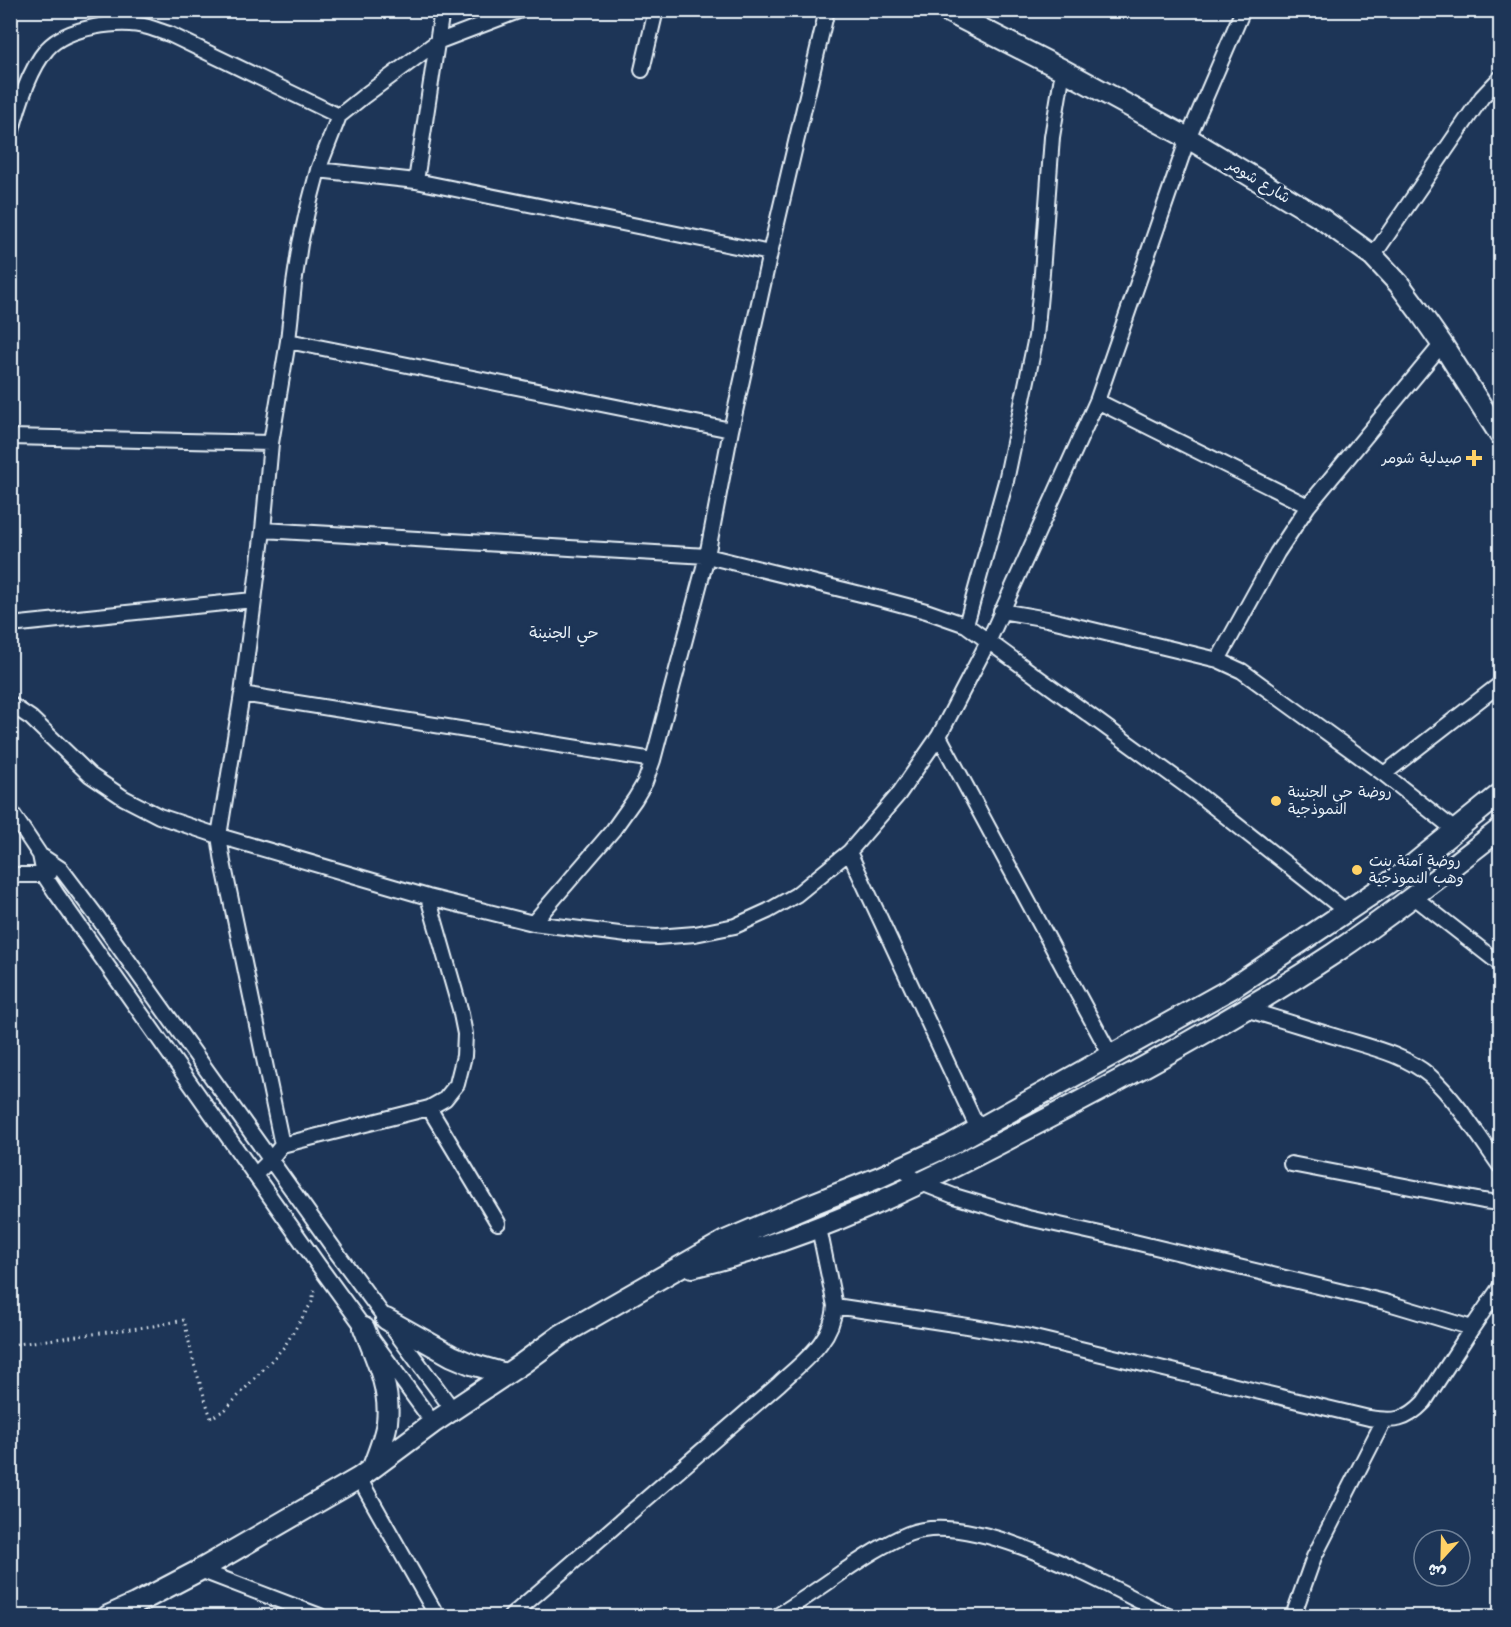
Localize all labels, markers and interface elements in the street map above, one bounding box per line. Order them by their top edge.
street label: شارع شومر [1222,153,1294,208]
place label: صيدلية شومر [1380,448,1462,468]
marker: صيدلية شومر [1467,451,1481,465]
district label: حي الجنينة [529,622,599,647]
place label: روضة حي الجنينة النموذجية [1288,782,1392,819]
marker: روضة حي الجنينة النموذجية [1269,794,1283,808]
place label: روضة آمنة بنت وهب النموذجية [1369,851,1464,888]
marker: روضة آمنة بنت وهب النموذجية [1350,863,1364,877]
north arrow [1412,1528,1472,1588]
text: ش [1424,1558,1449,1584]

